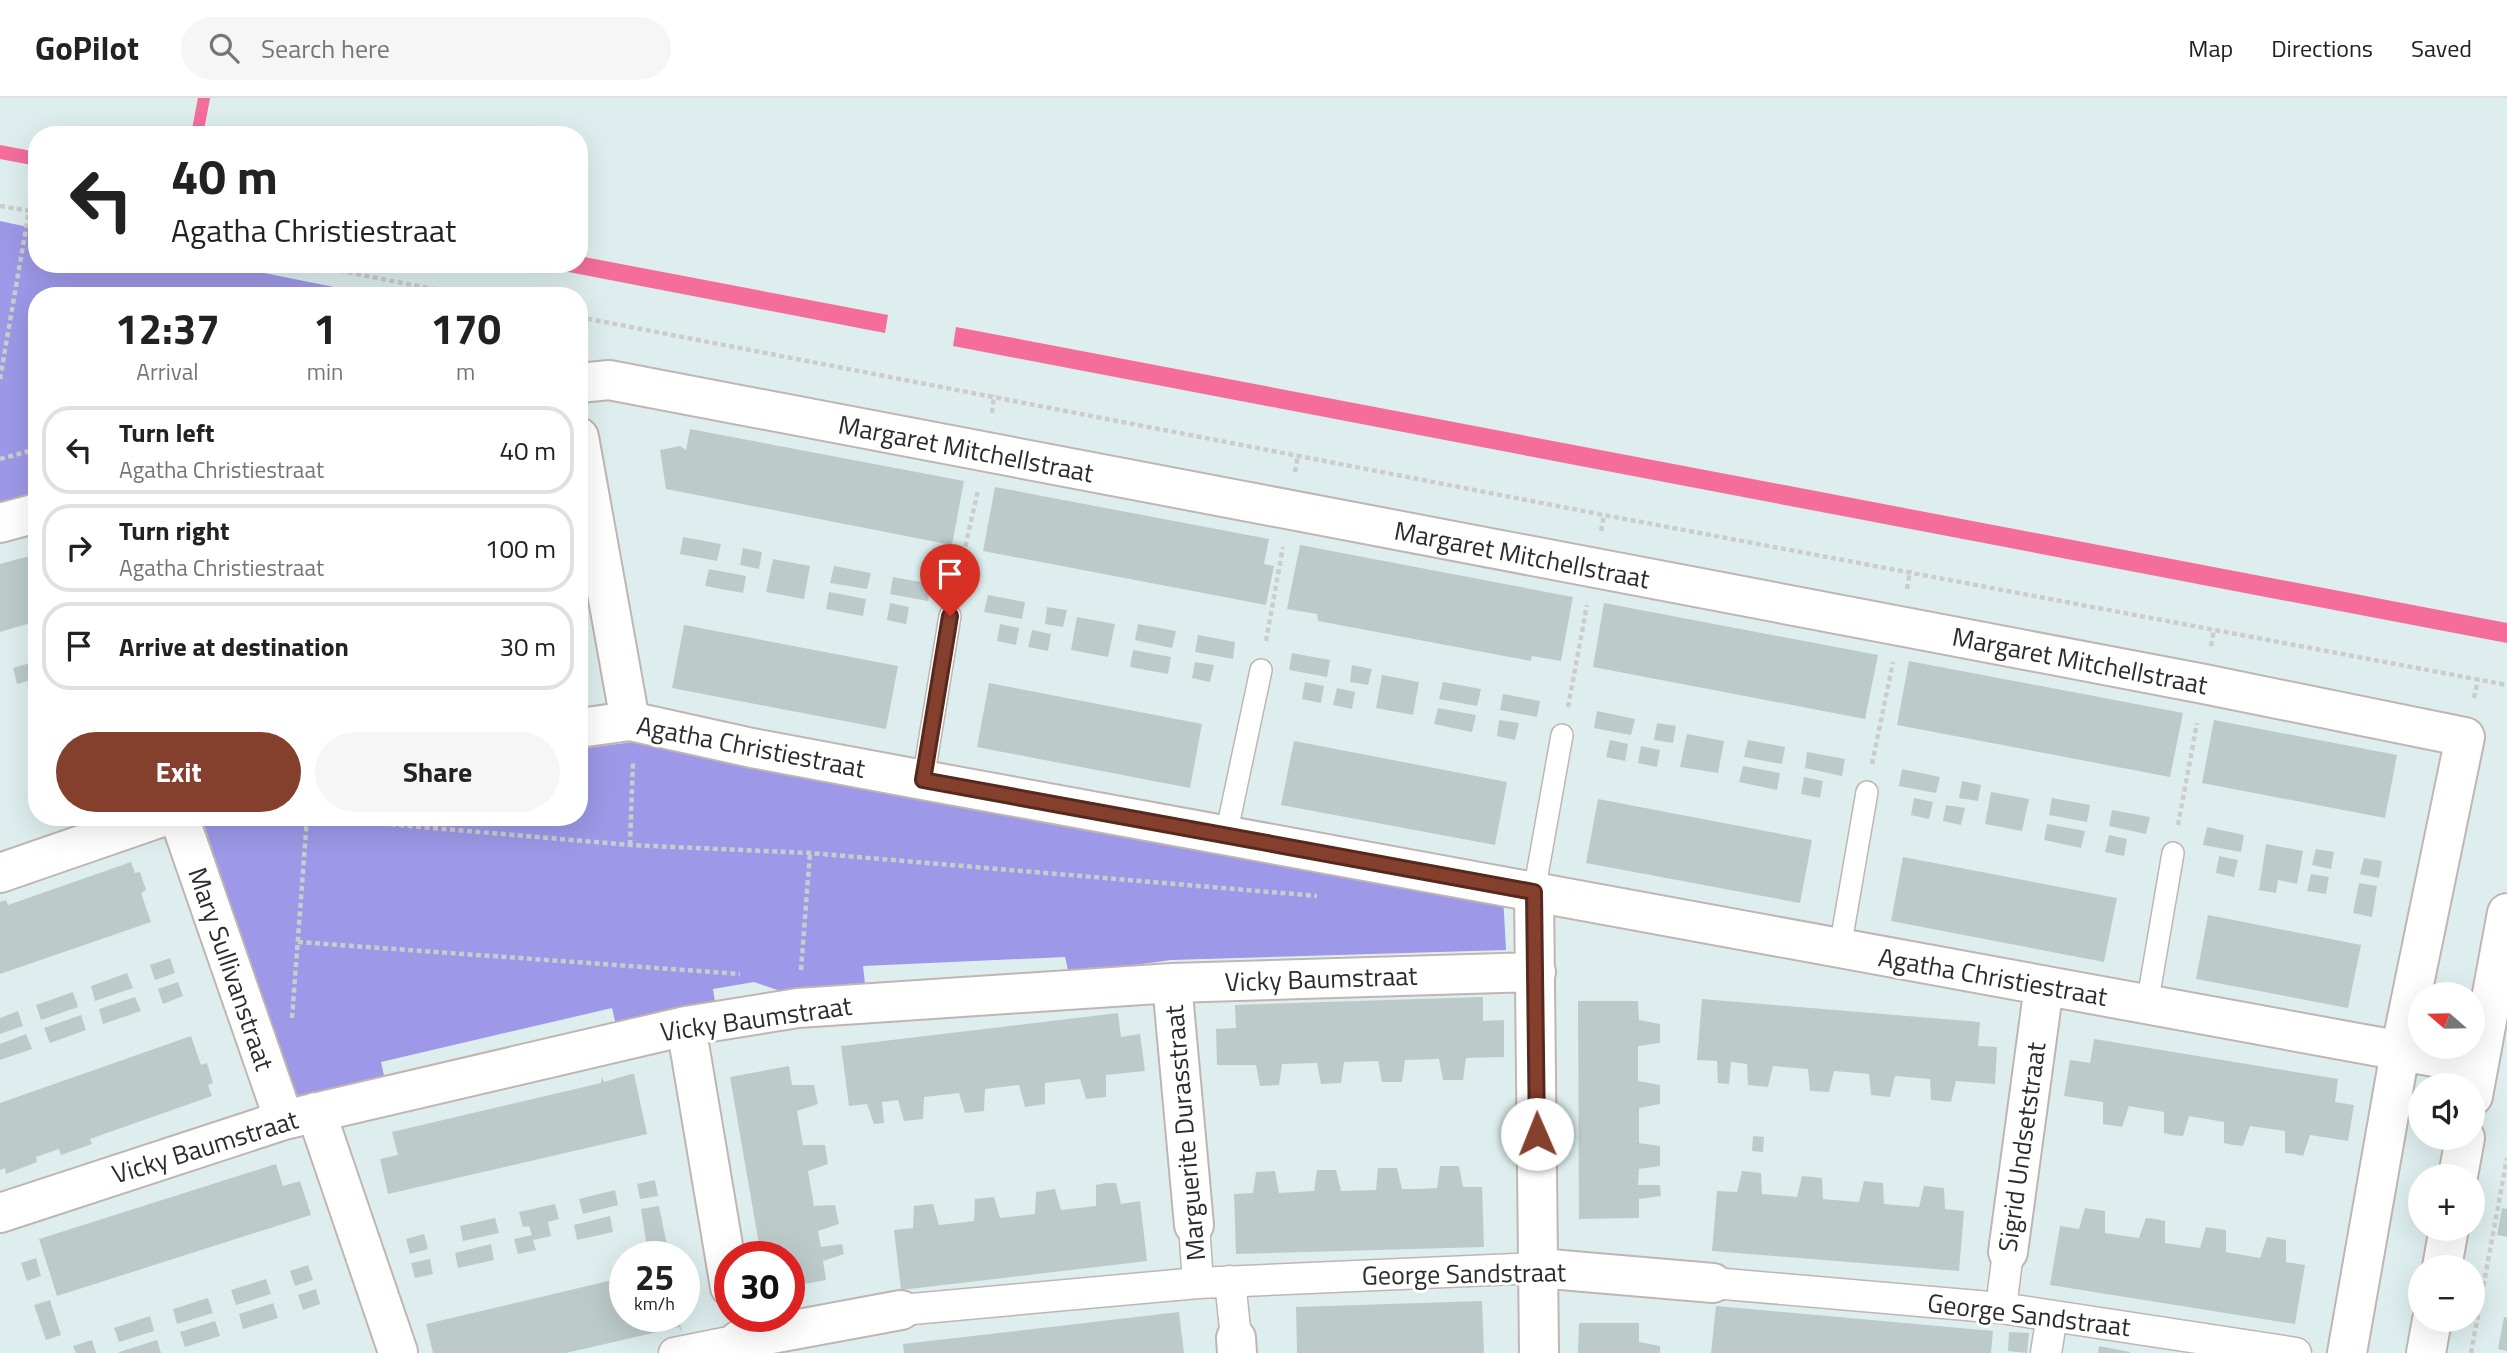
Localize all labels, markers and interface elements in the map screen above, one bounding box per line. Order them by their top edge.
search box [181,17,671,80]
text: GoPilot [35,23,139,73]
icon: search [205,29,243,67]
text: Search here [261,29,390,68]
text: Map [2188,30,2233,66]
text: Directions [2271,30,2373,66]
text: Saved [2411,30,2472,66]
text: 40 m [171,138,278,213]
icon: left [56,154,147,245]
text: Agatha Christiestraat [171,206,456,254]
text: 12:37 [115,296,220,360]
text: 1 [313,296,337,360]
text: 170 [430,296,501,360]
text: Arrival [136,354,199,389]
text: min [307,354,343,389]
text: m [456,354,475,389]
street label: Margaret Mitchellstraat [835,405,1097,492]
text: Turn left [119,413,214,452]
icon: left [60,431,98,469]
text: 40 m [499,431,556,470]
text: Agatha Christiestraat [119,452,324,487]
text: Turn right [119,511,230,550]
street label: Margaret Mitchellstraat [1391,511,1653,598]
icon: right [60,529,98,567]
text: 100 m [485,529,556,568]
pin [920,544,980,616]
text: Agatha Christiestraat [119,550,324,585]
icon: arrive [931,555,969,593]
street label: Margaret Mitchellstraat [1949,617,2211,704]
icon: arrive [60,627,98,665]
text: Arrive at destination [119,627,349,666]
text: 30 m [499,627,556,666]
street label: Agatha Christiestraat [634,705,869,788]
button: Exit [56,732,301,812]
button: Share [315,732,560,812]
street label: Mary Sullivanstraat [178,862,284,1076]
street label: Agatha Christiestraat [1876,937,2111,1016]
street label: Vicky Baumstraat [1224,956,1418,1001]
north arrow [2408,982,2485,1059]
map controls [2408,982,2485,1332]
street label: Vicky Baumstraat [658,986,854,1051]
street label: Marguerite Durasstraat [1154,1003,1215,1263]
street label: Sigrid Undsetstraat [1987,1040,2056,1254]
button: sound [2408,1073,2485,1150]
position arrow [1500,1097,1574,1171]
street label: Vicky Baumstraat [107,1100,303,1193]
button: + [2408,1164,2485,1241]
speed limit sign: 30 [714,1241,805,1332]
text: 25 [635,1250,674,1304]
street label: George Sandstraat [1362,1252,1566,1295]
button: − [2408,1255,2485,1332]
street label: George Sandstraat [1925,1283,2133,1346]
text: km/h [634,1290,675,1317]

